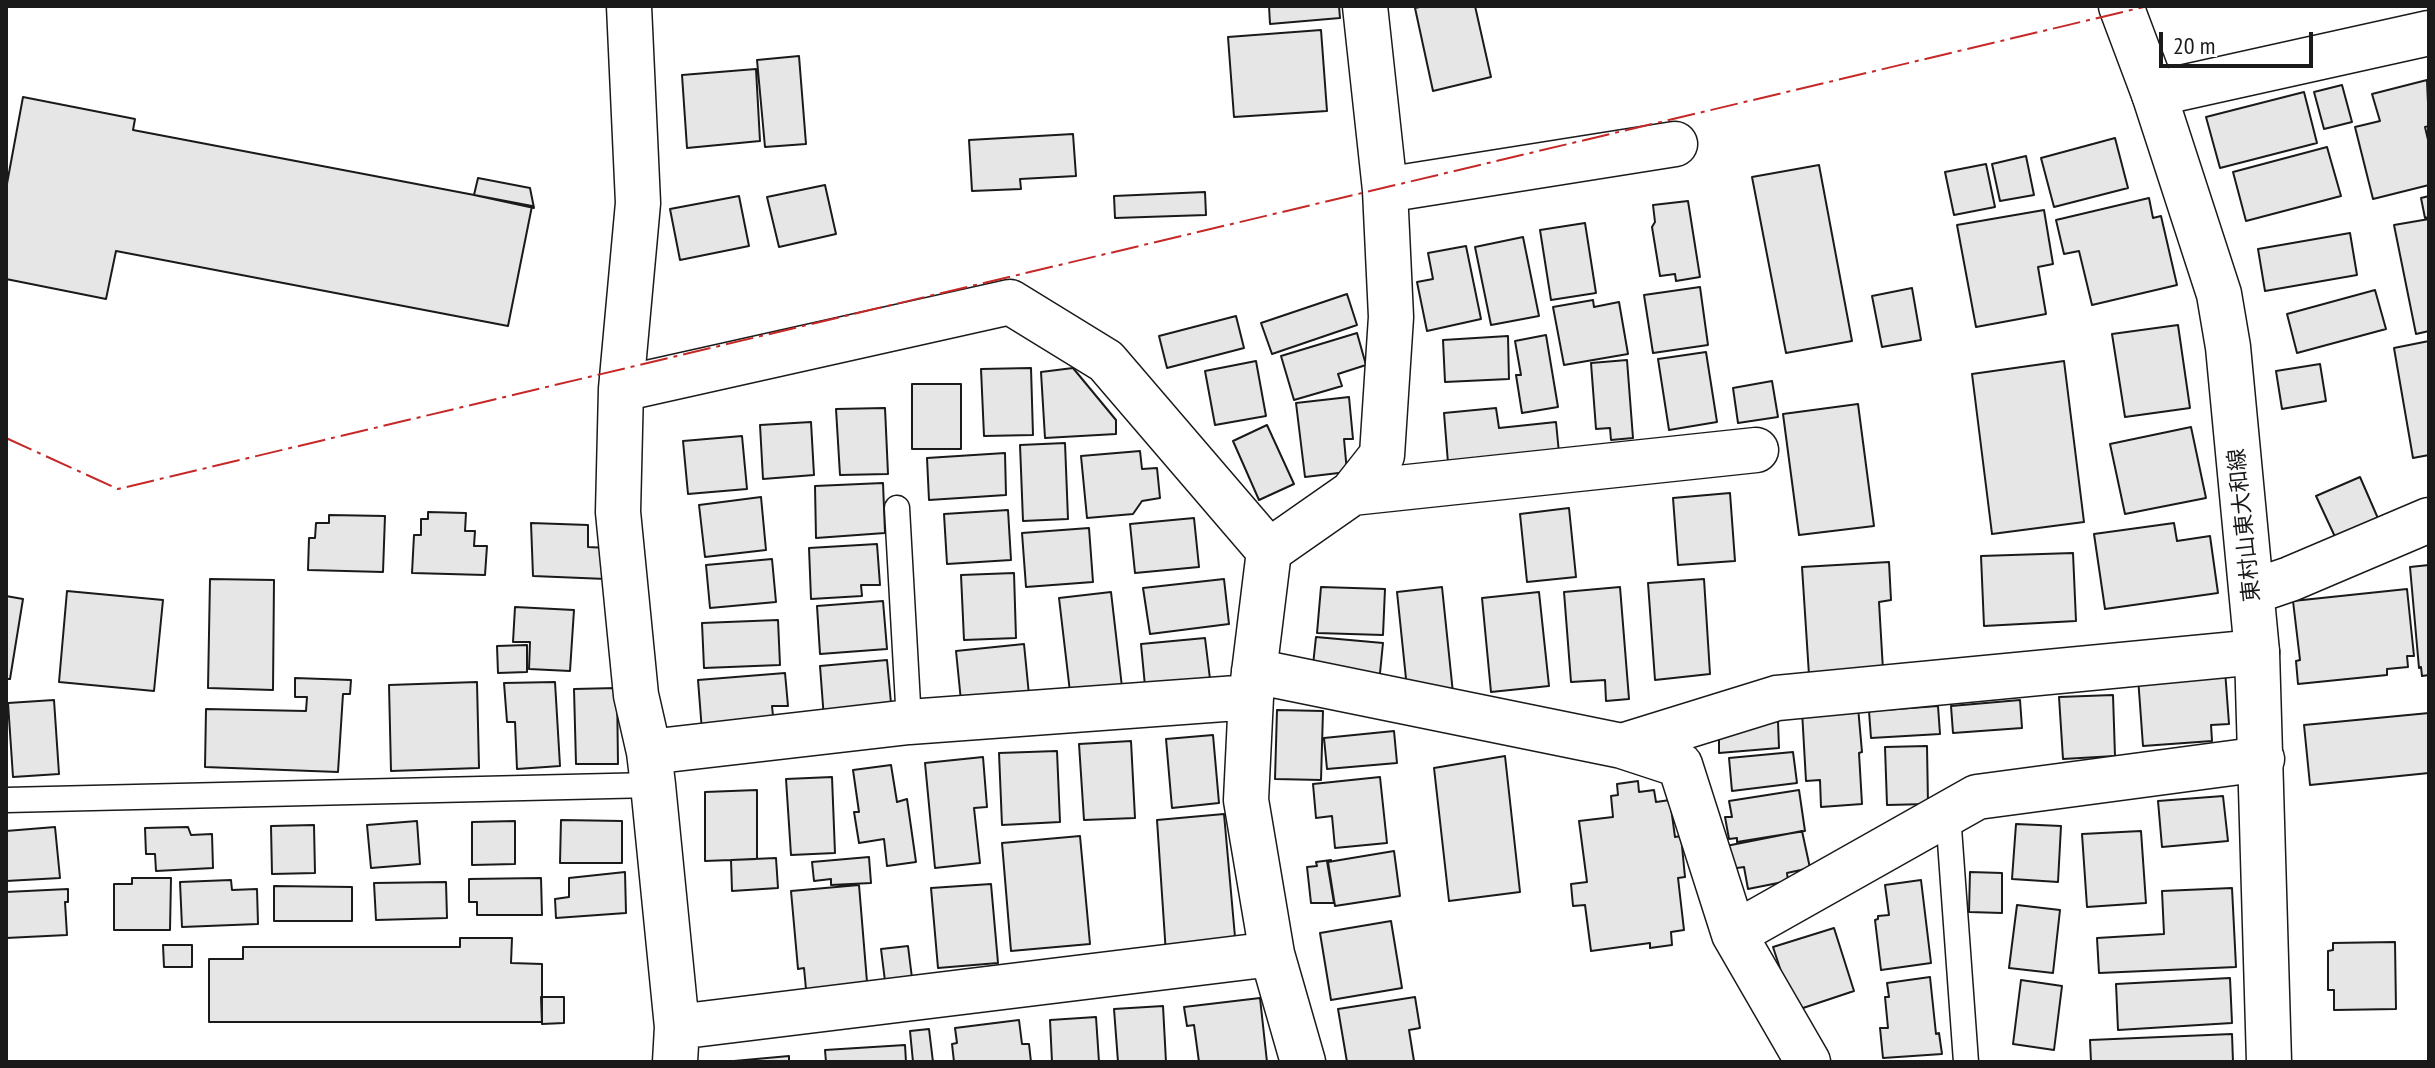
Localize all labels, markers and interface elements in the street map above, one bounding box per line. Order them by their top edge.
scale bar [2163,16,2317,66]
text: 20 m [2173,30,2215,61]
street label: 東村山東大和線 [2224,447,2266,603]

